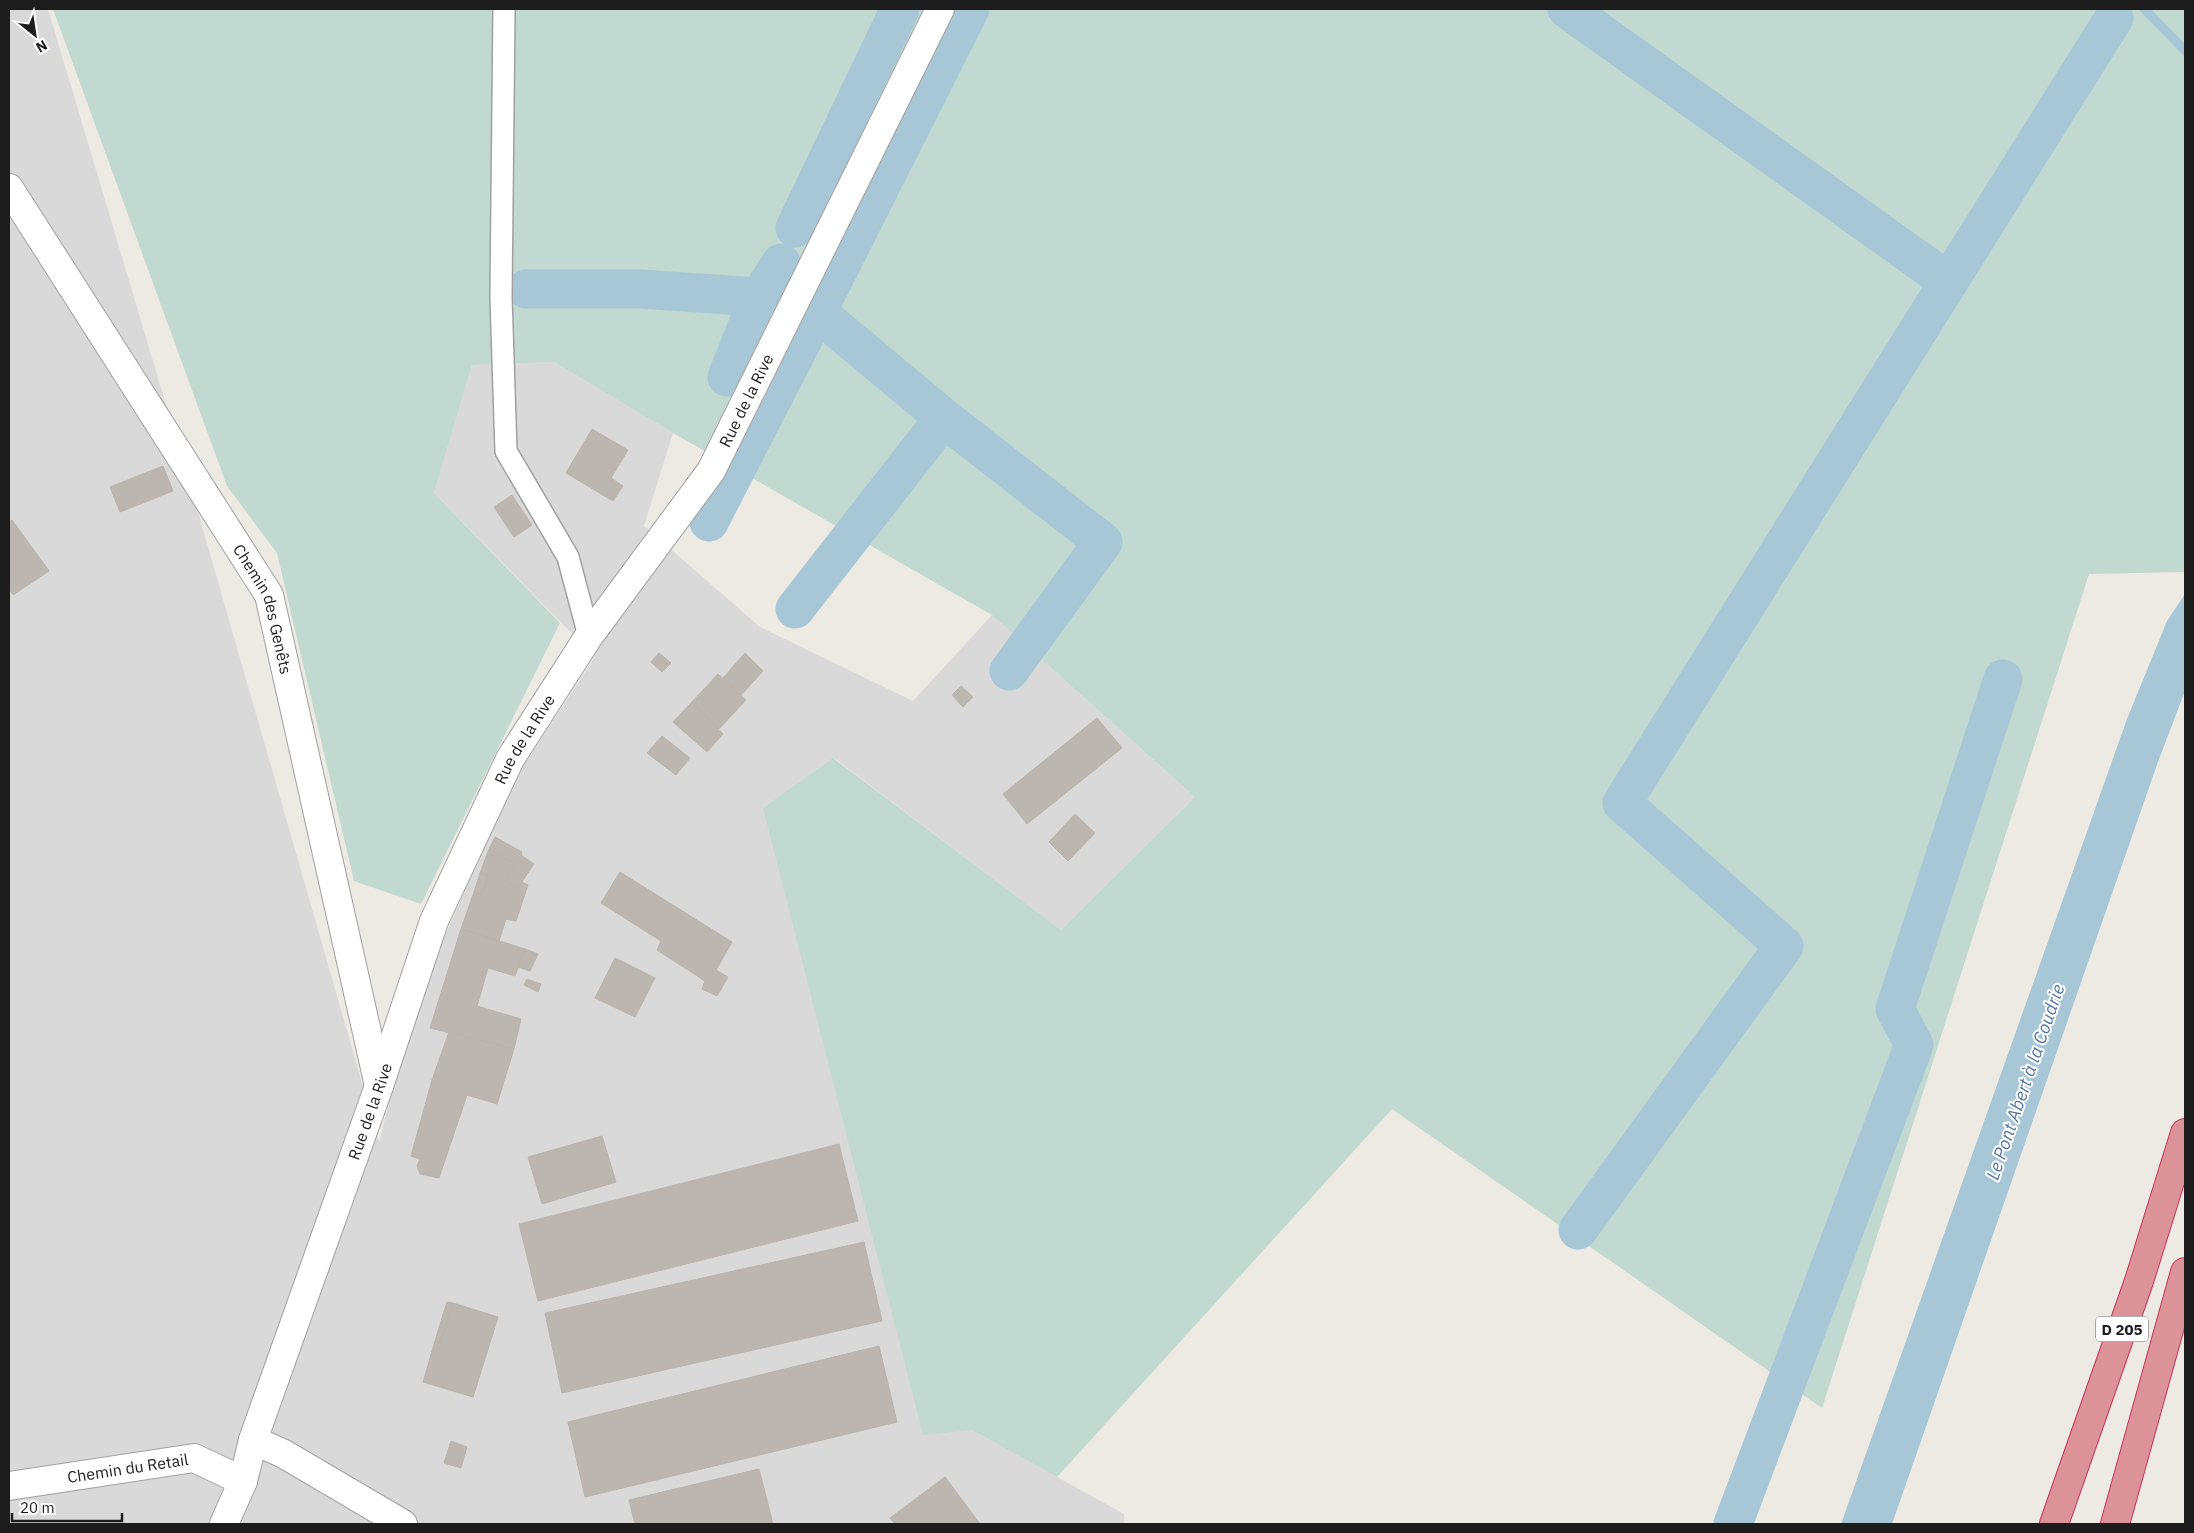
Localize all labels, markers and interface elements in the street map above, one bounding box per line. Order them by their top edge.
north arrow [10,10,60,60]
text: N [33,36,50,57]
street label: Rue de la Rive [715,350,778,450]
street label: Chemin des Genêts [229,540,296,676]
street label: Rue de la Rive [490,690,559,787]
water label: Le Pont Abert à la Coudrie [1981,981,2069,1183]
street label: Rue de la Rive [344,1060,396,1162]
road number: D 205 [2096,1316,2148,1342]
street label: Chemin du Retail [66,1449,190,1487]
scale bar [12,1490,122,1522]
text: 20 m [20,1498,55,1517]

